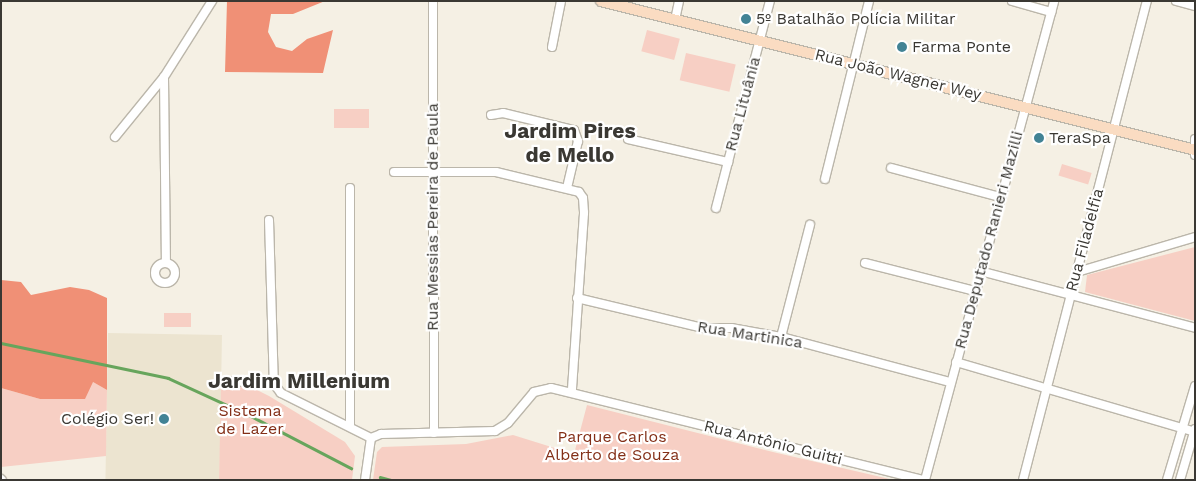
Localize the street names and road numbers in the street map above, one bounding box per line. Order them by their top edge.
street label: Rua João Wagner Wey [812,45,984,105]
street label: Rua Lituânia [721,54,765,154]
street label: Rua Messias Pereira de Paula [423,103,443,331]
street label: Rua Deputado Ranieri Mazilli [951,129,1027,351]
street label: Rua Filadelfia [1062,186,1108,294]
street label: Rua Martinica [696,317,804,353]
street label: Rua Antônio Guitti [701,416,845,470]

